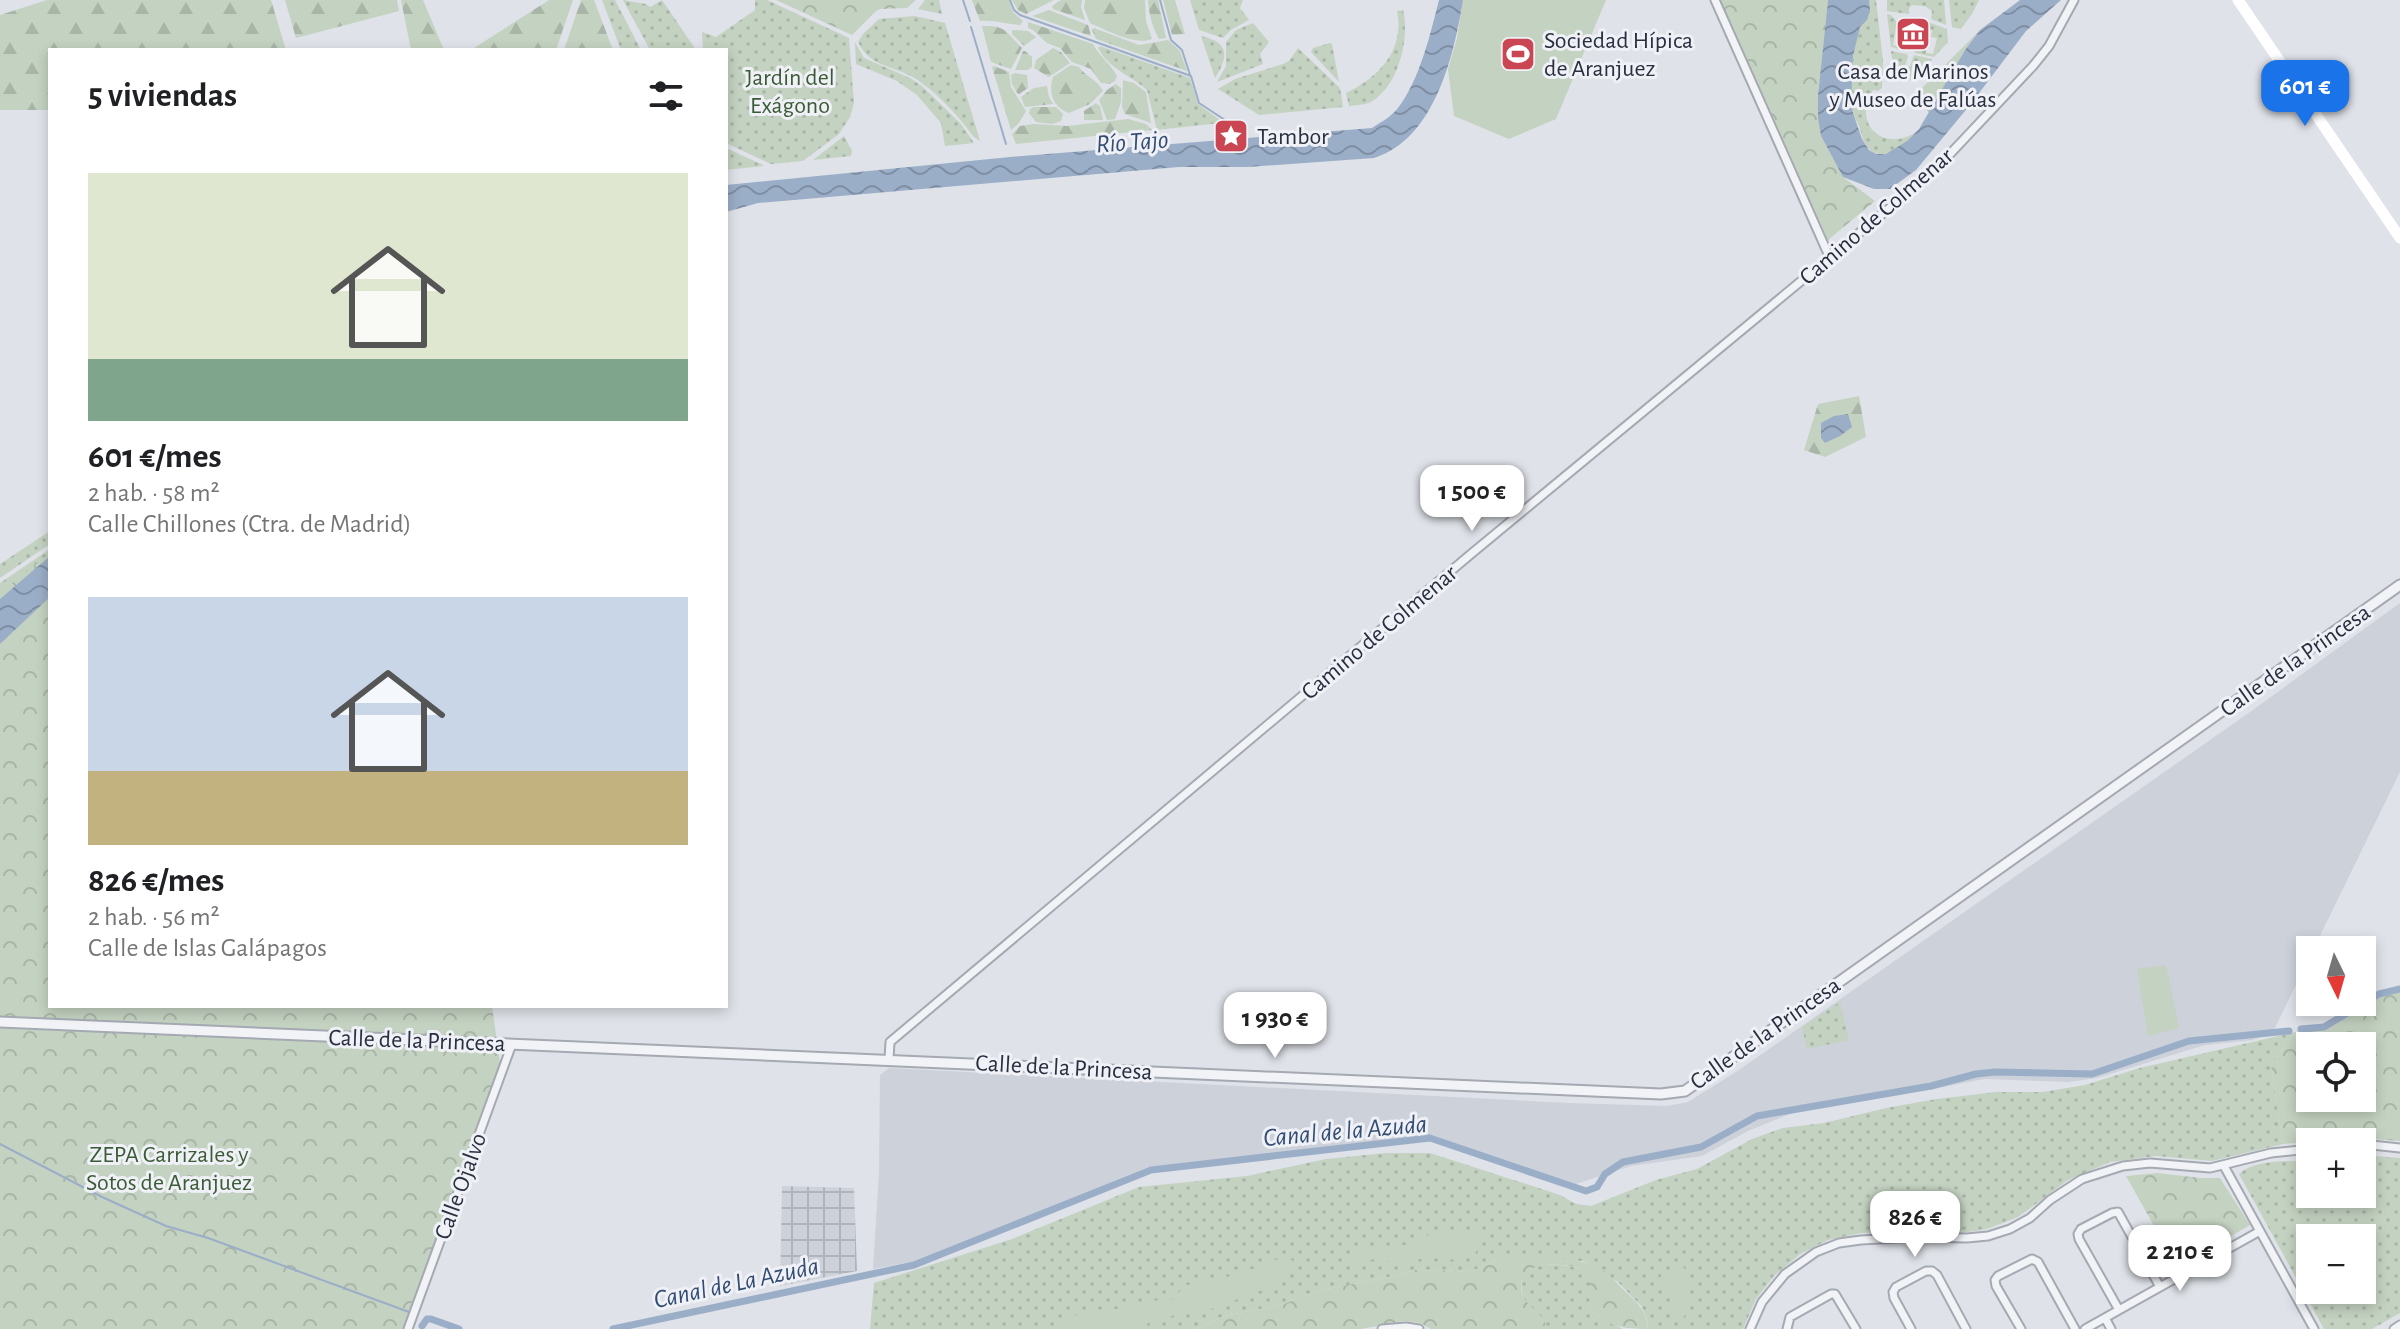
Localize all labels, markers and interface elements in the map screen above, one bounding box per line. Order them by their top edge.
museum icon: Casa de Marinos y Museo de Falúas [1894,15,1932,53]
place label: Sociedad Hípica de Aranjuez [1544,29,1693,81]
sports icon: Sociedad Hípica de Aranjuez [1499,35,1537,73]
place label: Casa de Marinos y Museo de Falúas [1829,60,1997,112]
pin: 601 € [2249,60,2361,128]
park label: Jardín del Exágono [745,66,835,118]
text: 601 € [2279,73,2331,99]
icon: filters [644,74,688,118]
text: 5 viviendas [88,79,237,113]
place icon: Tambor [1212,117,1250,155]
place label: Tambor [1257,125,1329,149]
water label: Río Tajo [1095,126,1169,157]
street label: Camino de Colmenar [1795,144,1958,290]
icon: home [316,225,460,369]
text: 601 €/mes [88,440,222,474]
pin: 1 500 € [1398,465,1546,533]
text: 1 500 € [1438,478,1506,504]
text: 2 hab. · 58 m² [88,480,220,506]
text: Calle Chillones (Ctra. de Madrid) [88,511,412,537]
street label: Camino de Colmenar [1297,561,1462,705]
street label: Calle de la Princesa [2216,600,2375,721]
icon: home [316,649,460,793]
text: 826 €/mes [88,864,224,898]
text: 2 hab. · 56 m² [88,904,220,930]
text: Calle de Islas Galápagos [88,935,327,961]
north arrow [2296,936,2376,1016]
map controls [2296,936,2376,1304]
street label: Calle de la Princesa [1686,973,1845,1094]
pin: 1 930 € [1201,992,1349,1060]
text: 1 930 € [1242,1005,1308,1031]
street label: Calle de la Princesa [328,1026,506,1056]
button: locate [2296,1032,2376,1112]
street label: Calle de la Princesa [975,1051,1153,1085]
water label: Canal de la Azuda [1262,1111,1428,1151]
button: + [2296,1128,2376,1208]
street label: Calle Ojalvo [431,1130,491,1243]
park label: ZEPA Carrizales y Sotos de Aranjuez [86,1143,252,1195]
pin: 826 € [1859,1191,1971,1259]
text: 826 € [1888,1204,1942,1230]
button: − [2296,1224,2376,1304]
pin: 2 210 € [2106,1225,2254,1293]
text: 2 210 € [2146,1238,2214,1264]
water label: Canal de La Azuda [651,1253,821,1313]

